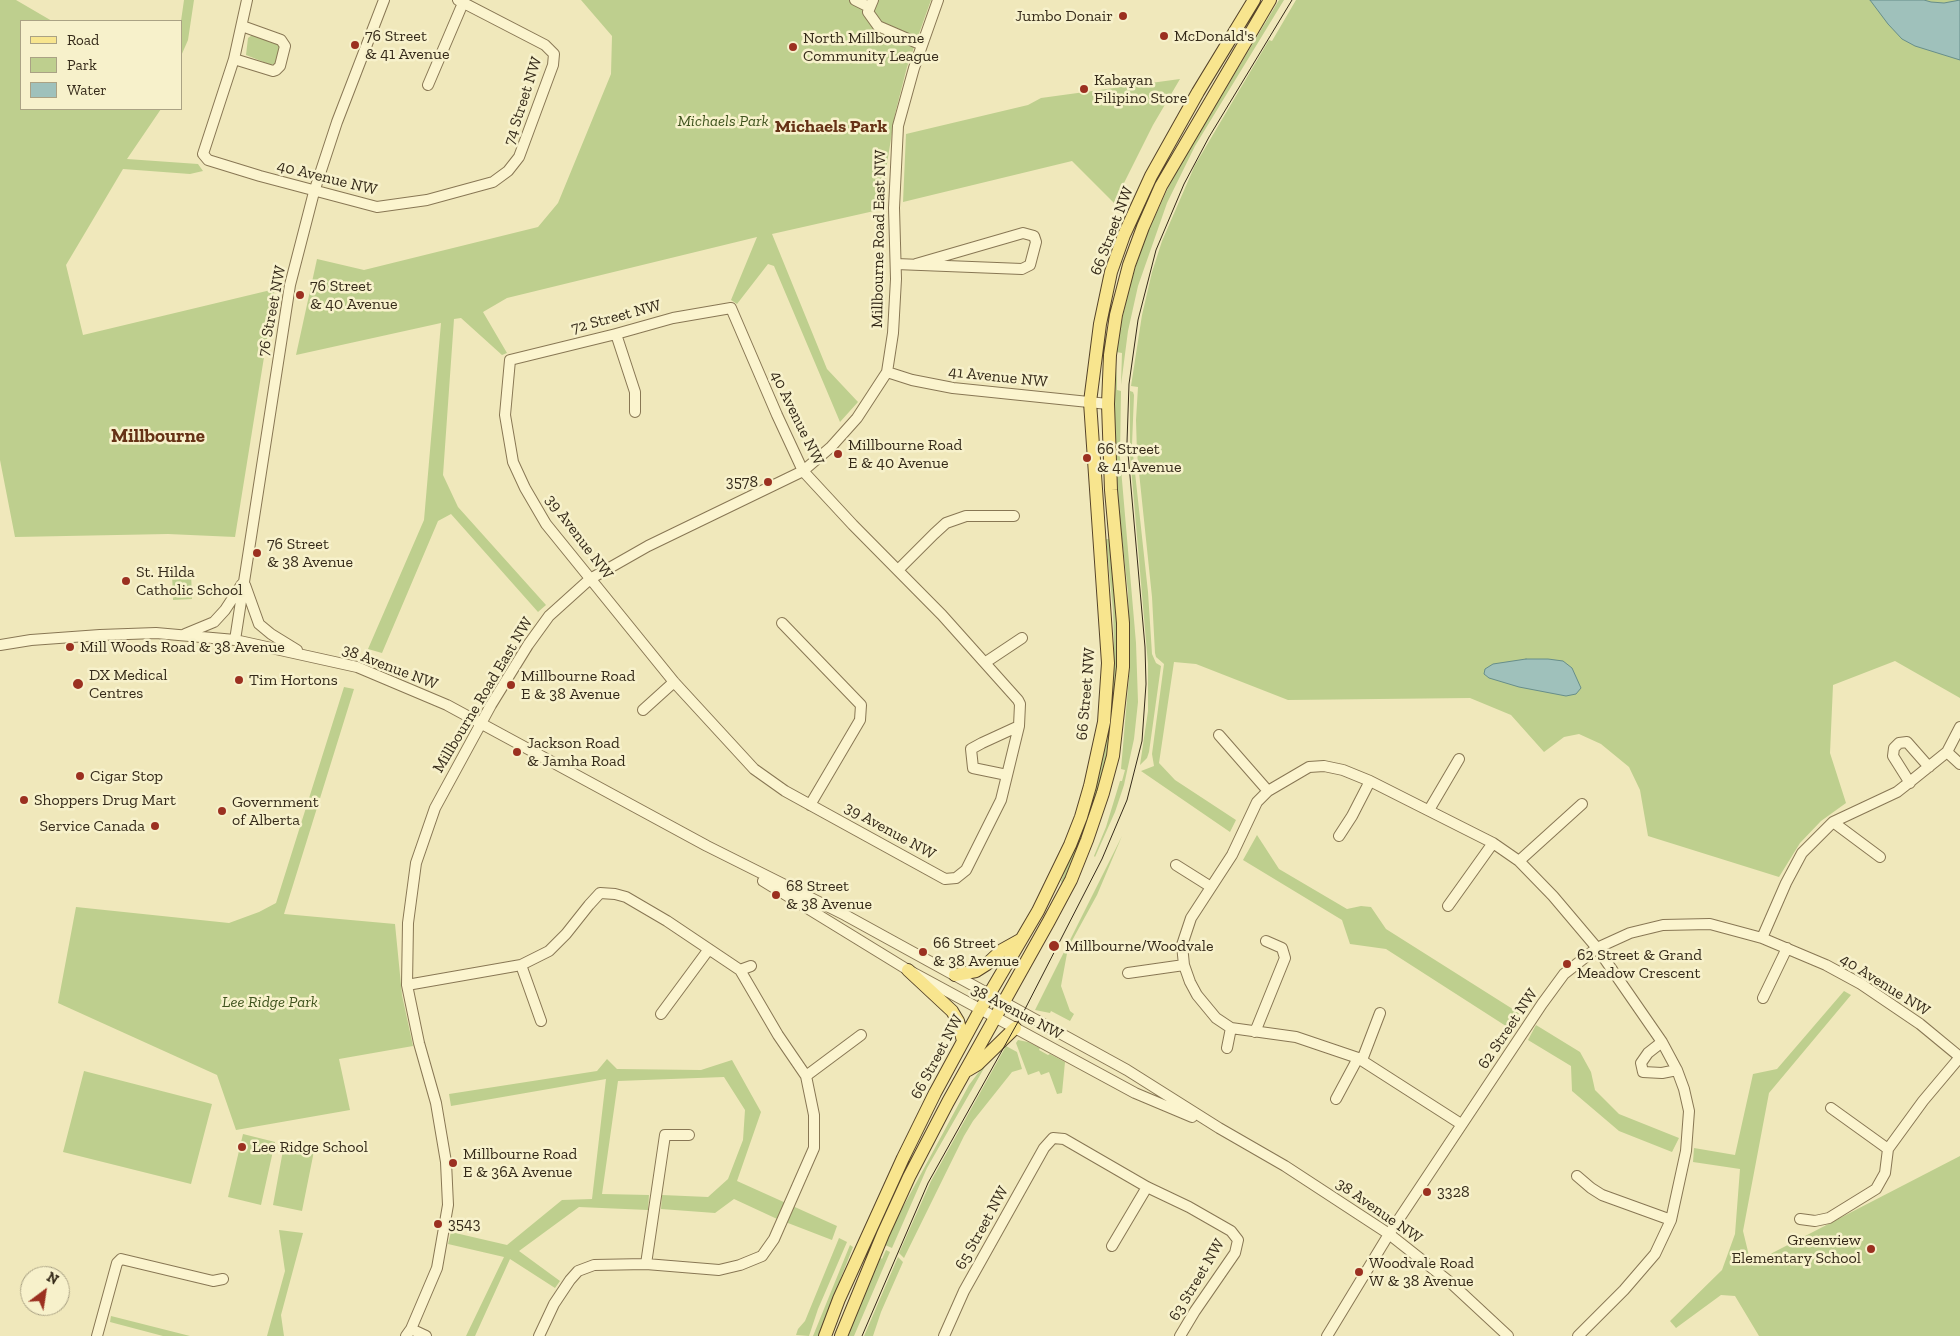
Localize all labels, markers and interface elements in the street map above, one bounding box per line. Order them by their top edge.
place label: Jumbo Donair [1015,6,1113,26]
marker: Jumbo Donair [1117,10,1129,22]
legend [20,20,182,110]
place label: 76 Street & 41 Avenue [365,26,449,64]
place label: McDonald's [1174,26,1254,46]
place label: North Millbourne Community League [803,28,939,66]
marker: McDonald's [1158,30,1170,42]
text: Road [67,31,99,49]
marker: 76 Street & 41 Avenue [349,39,361,51]
marker: North Millbourne Community League [787,41,799,53]
street label: 74 Street NW [500,54,546,148]
text: Park [67,56,97,74]
place label: Kabayan Filipino Store [1094,70,1187,108]
text: Water [67,81,107,99]
marker: Kabayan Filipino Store [1078,83,1090,95]
park label: Michaels Park [677,111,769,131]
district label: Michaels Park [775,116,887,138]
street label: Millbourne Road East NW [868,150,890,328]
street label: 40 Avenue NW [275,156,379,200]
street label: 66 Street NW [1086,184,1138,278]
street label: 76 Street NW [254,264,290,358]
place label: 76 Street & 40 Avenue [310,276,397,314]
marker: 76 Street & 40 Avenue [294,289,306,301]
street label: 72 Street NW [569,296,663,338]
street label: 41 Avenue NW [948,362,1048,392]
street label: 40 Avenue NW [766,368,828,468]
district label: Millbourne [111,426,205,448]
place label: Millbourne Road E & 40 Avenue [848,435,962,473]
place label: 66 Street & 41 Avenue [1097,439,1181,477]
marker: Millbourne Road E & 40 Avenue [832,448,844,460]
marker: 66 Street & 41 Avenue [1081,452,1093,464]
place label: 3578 [726,472,758,492]
marker: 3578 [762,476,774,488]
street label: 39 Avenue NW [541,491,617,583]
place label: 76 Street & 38 Avenue [267,534,353,572]
marker: 76 Street & 38 Avenue [251,547,263,559]
place label: St. Hilda Catholic School [136,562,242,600]
marker: St. Hilda Catholic School [120,575,132,587]
street label: Millbourne Road East NW [429,614,537,776]
place label: Mill Woods Road & 38 Avenue [80,637,285,657]
street label: 38 Avenue NW [339,640,441,694]
marker: Mill Woods Road & 38 Avenue [64,641,76,653]
street label: 66 Street NW [1072,647,1100,741]
place label: DX Medical Centres [89,665,167,703]
place label: Millbourne Road E & 38 Avenue [521,666,635,704]
place label: Tim Hortons [249,670,338,690]
marker: Tim Hortons [233,674,245,686]
marker: DX Medical Centres [71,677,85,691]
marker: Millbourne Road E & 38 Avenue [505,679,517,691]
place label: Jackson Road & Jamha Road [527,733,625,771]
marker: Jackson Road & Jamha Road [511,746,523,758]
place label: Cigar Stop [90,766,163,786]
marker: Cigar Stop [74,770,86,782]
place label: Shoppers Drug Mart [34,790,176,810]
place label: Government of Alberta [232,792,319,830]
marker: Shoppers Drug Mart [18,794,30,806]
street label: 39 Avenue NW [841,798,939,864]
marker: Government of Alberta [216,805,228,817]
place label: Service Canada [40,816,145,836]
marker: Service Canada [149,820,161,832]
place label: 68 Street & 38 Avenue [786,876,872,914]
marker: 68 Street & 38 Avenue [770,889,782,901]
place label: 66 Street & 38 Avenue [933,933,1019,971]
place label: Millbourne/Woodvale [1065,936,1214,956]
marker: Millbourne/Woodvale [1047,939,1061,953]
place label: 62 Street & Grand Meadow Crescent [1577,945,1702,983]
marker: 66 Street & 38 Avenue [917,946,929,958]
street label: 40 Avenue NW [1836,950,1934,1020]
marker: 62 Street & Grand Meadow Crescent [1561,958,1573,970]
street label: 38 Avenue NW [968,980,1066,1044]
street label: 62 Street NW [1474,985,1542,1073]
park label: Lee Ridge Park [222,992,318,1012]
street label: 66 Street NW [907,1011,967,1103]
place label: Lee Ridge School [252,1137,368,1157]
marker: Lee Ridge School [236,1141,248,1153]
place label: Millbourne Road E & 36A Avenue [463,1144,577,1182]
marker: Millbourne Road E & 36A Avenue [447,1157,459,1169]
street label: 38 Avenue NW [1332,1174,1426,1248]
place label: 3328 [1437,1182,1469,1202]
street label: 65 Street NW [951,1183,1013,1273]
marker: 3328 [1421,1186,1433,1198]
place label: 3543 [448,1214,480,1234]
marker: 3543 [432,1218,444,1230]
place label: Greenview Elementary School [1732,1230,1861,1268]
street label: 63 Street NW [1165,1235,1229,1325]
marker: Greenview Elementary School [1865,1243,1877,1255]
place label: Woodvale Road W & 38 Avenue [1369,1253,1474,1291]
north arrow [20,1266,70,1316]
marker: Woodvale Road W & 38 Avenue [1353,1266,1365,1278]
text: N [44,1269,61,1289]

